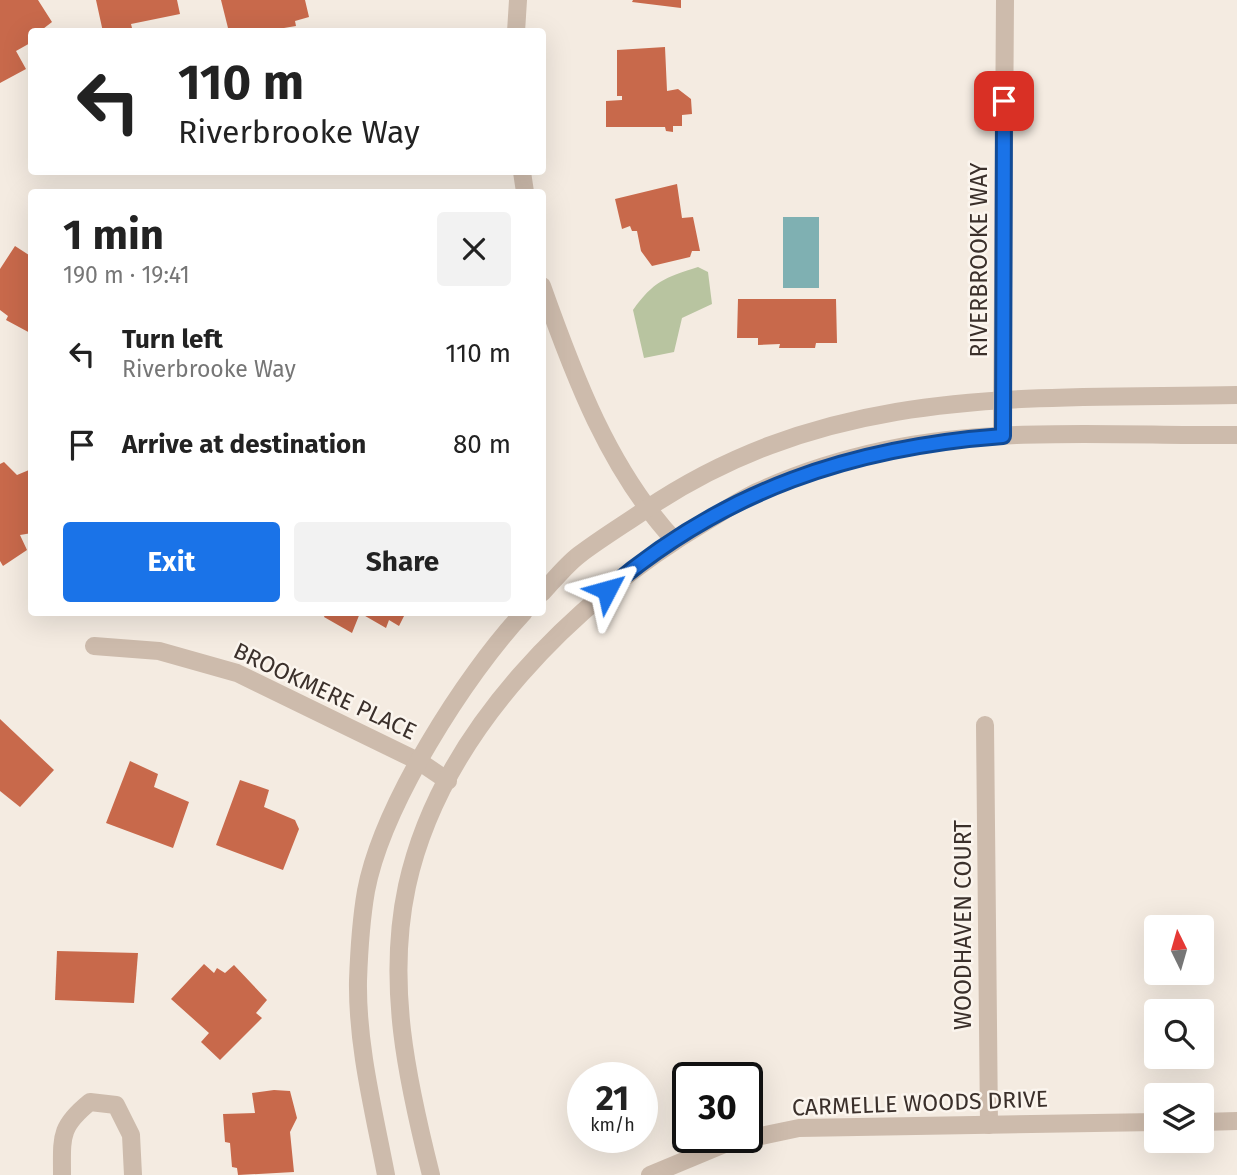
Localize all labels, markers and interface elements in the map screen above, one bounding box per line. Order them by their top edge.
text: 110 m [178,53,304,112]
icon: left [63,56,154,147]
pin [974,71,1034,131]
icon: arrive [985,82,1023,120]
text: Riverbrooke Way [178,113,420,151]
street label: RIVERBROOKE WAY [965,162,993,357]
text: 1 min [63,210,164,260]
button: close [437,212,511,286]
text: 190 m · 19:41 [63,261,190,289]
text: Turn left [122,324,223,355]
icon: left [63,335,101,373]
text: 110 m [445,338,511,369]
text: Riverbrooke Way [122,355,296,383]
icon: arrive [63,426,101,464]
text: Arrive at destination [122,429,366,460]
text: 80 m [453,429,511,460]
button: Exit [63,522,280,602]
button: Share [294,522,511,602]
position arrow [570,553,644,627]
street label: BROOKMERE PLACE [229,636,421,746]
street label: WOODHAVEN COURT [949,820,977,1030]
north arrow [1144,915,1214,985]
map controls [1144,915,1214,1153]
button: search [1144,999,1214,1069]
speed limit sign: 30 [672,1062,763,1153]
text: 21 [596,1077,629,1119]
button: layers [1144,1083,1214,1153]
street label: CARMELLE WOODS DRIVE [791,1085,1049,1121]
text: km/h [590,1114,635,1136]

